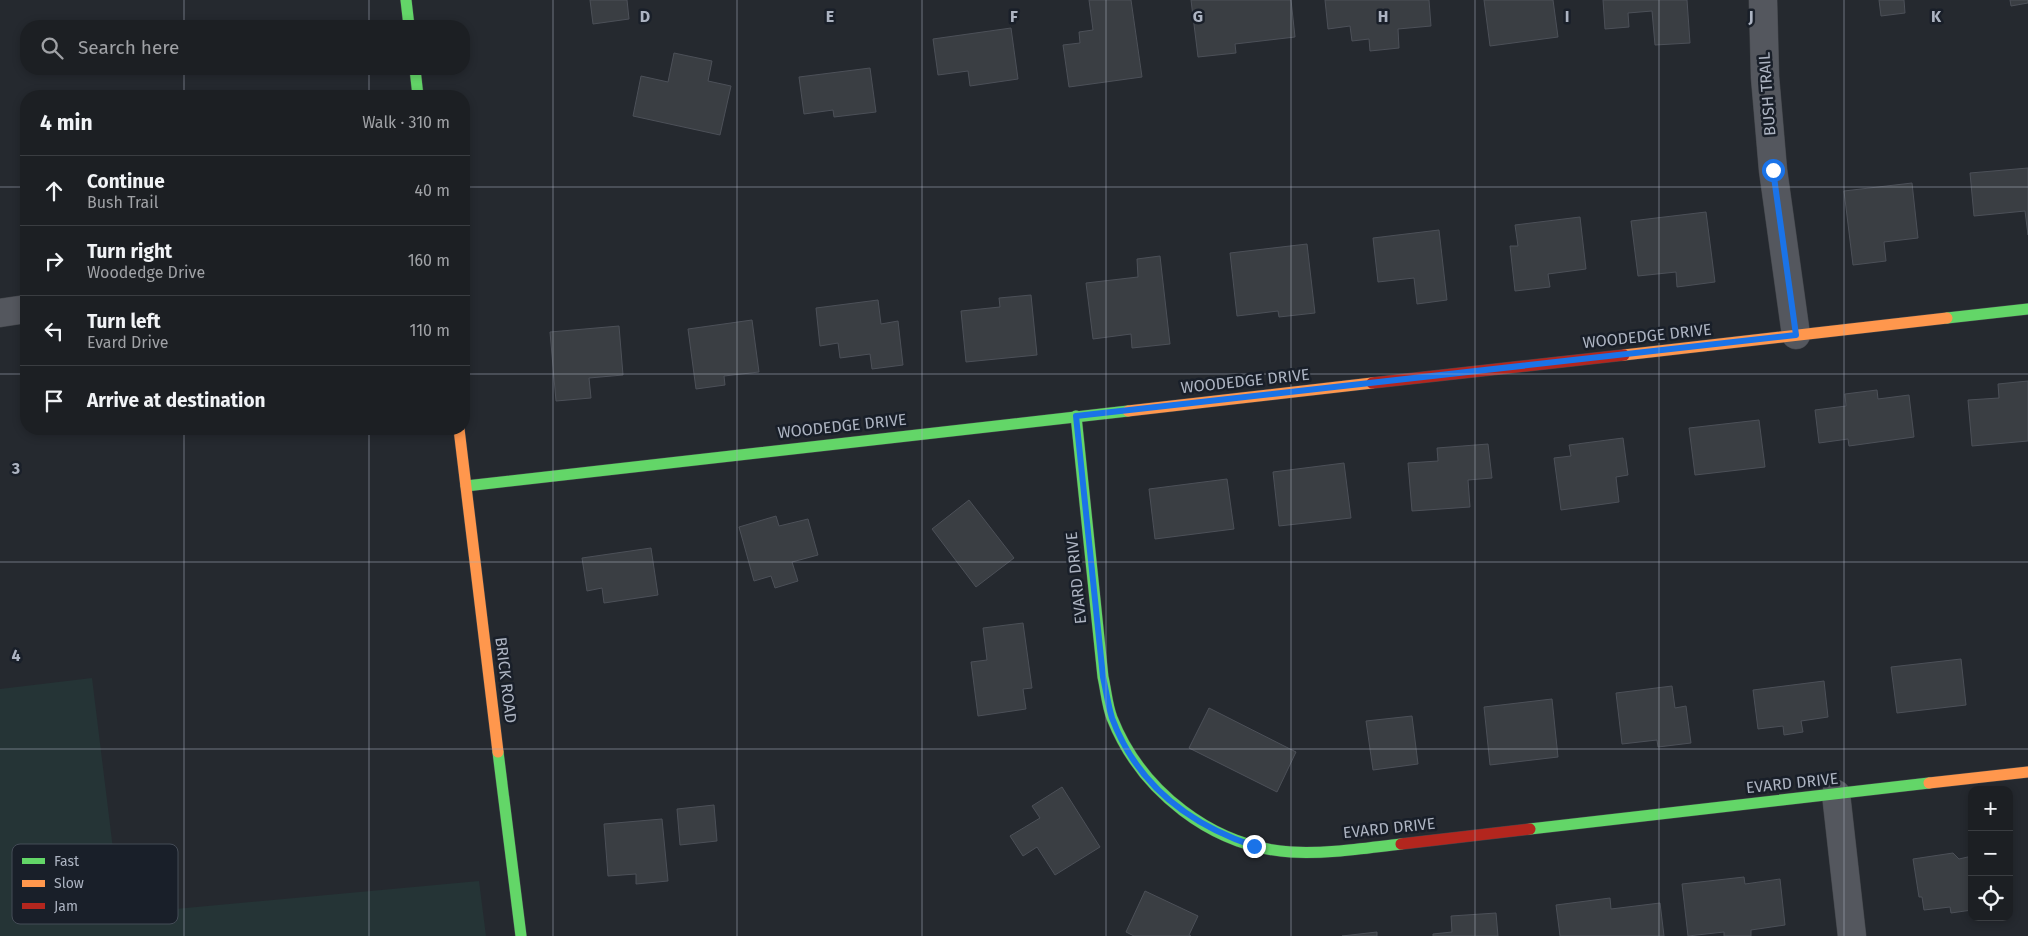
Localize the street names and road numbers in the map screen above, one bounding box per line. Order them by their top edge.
street label: BUSH TRAIL [1755,51,1779,136]
street label: WOODEDGE DRIVE [1582,320,1712,352]
street label: WOODEDGE DRIVE [1180,365,1310,397]
street label: WOODEDGE DRIVE [777,410,907,442]
street label: EVARD DRIVE [1062,531,1090,625]
street label: BRICK ROAD [491,636,521,724]
street label: EVARD DRIVE [1745,769,1839,797]
street label: EVARD DRIVE [1342,814,1436,842]

